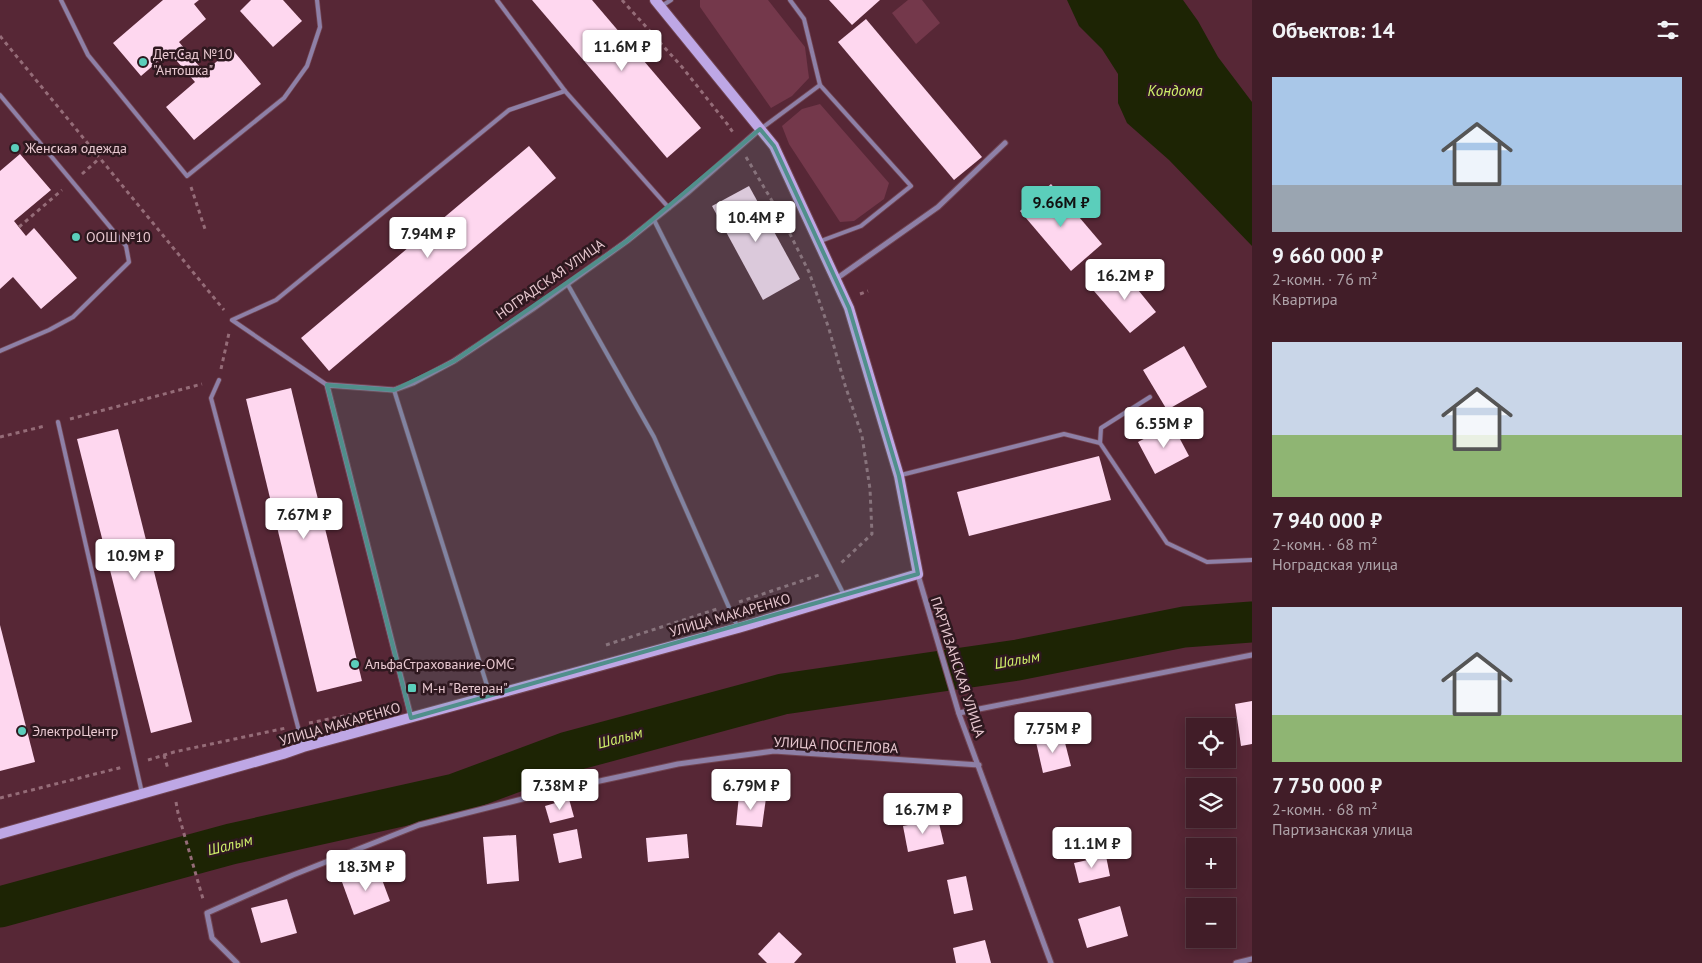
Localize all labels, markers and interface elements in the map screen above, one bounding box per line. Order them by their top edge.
icon: filters [1654,16,1682,44]
text: Объектов: 14 [1272,17,1395,44]
pin: 11.6M ₽ [576,30,668,72]
text: 11.6M ₽ [593,36,651,56]
place label: Дет.Сад №10 "Антошка" [153,45,233,79]
marker: Дет.Сад №10 "Антошка" [137,56,149,68]
water label: Кондома [1147,81,1203,100]
icon: home [1432,109,1522,199]
place label: Женская одежда [24,139,127,157]
marker: Женская одежда [9,142,21,154]
pin: 9.66M ₽ [1015,186,1107,228]
text: 9.66M ₽ [1032,192,1090,212]
pin: 10.4M ₽ [710,200,802,243]
text: 10.4M ₽ [727,207,785,227]
pin: 7.94M ₽ [382,216,474,259]
text: 7.94M ₽ [400,223,456,243]
place label: ООШ №10 [86,228,151,246]
marker: ООШ №10 [70,231,82,243]
street label: НОГРАДСКАЯ УЛИЦА [492,234,609,323]
text: 9 660 000 ₽ [1272,242,1383,269]
pin: 16.2M ₽ [1079,258,1171,301]
text: 16.2M ₽ [1096,265,1154,285]
text: 2-комн. · 76 m² [1272,269,1378,289]
text: Квартира [1272,289,1338,309]
icon: home [1432,374,1522,464]
pin: 6.55M ₽ [1118,406,1210,449]
text: 6.55M ₽ [1135,413,1193,433]
pin: 7.67M ₽ [258,498,350,540]
text: 7.67M ₽ [276,504,332,524]
text: 7 940 000 ₽ [1272,507,1382,534]
text: 2-комн. · 68 m² [1272,534,1378,554]
pin: 10.9M ₽ [89,538,181,581]
text: 10.9M ₽ [106,545,164,565]
text: Ноградская улица [1272,554,1398,574]
street label: УЛИЦА МАКАРЕНКО [667,589,793,641]
street label: ПАРТИЗАНСКАЯ УЛИЦА [927,594,990,740]
icon: home [1432,639,1522,729]
water label: Шалым [993,646,1042,673]
place label: АльфаСтрахование-ОМС [365,655,515,673]
marker: АльфаСтрахование-ОМС [349,658,361,670]
place label: М-н "Ветеран" [422,679,508,697]
marker: М-н "Ветеран" [406,682,418,694]
street label: УЛИЦА МАКАРЕНКО [277,698,403,750]
pin: 7.75M ₽ [1007,712,1099,754]
text: 7.75M ₽ [1025,718,1081,738]
map controls [1186,718,1236,948]
button: locate [1186,718,1236,768]
place label: ЭлектроЦентр [32,722,118,740]
water label: Шалым [595,722,645,753]
marker: ЭлектроЦентр [16,725,28,737]
street label: УЛИЦА ПОСПЕЛОВА [773,733,900,757]
pin: 7.38M ₽ [514,768,606,811]
pin: 6.79M ₽ [705,768,797,811]
text: 7 750 000 ₽ [1272,772,1382,799]
text: 7.38M ₽ [532,775,588,795]
text: 6.79M ₽ [722,775,780,795]
button: layers [1186,778,1236,828]
pin: 16.7M ₽ [877,792,969,835]
text: 16.7M ₽ [894,799,952,819]
text: 2-комн. · 68 m² [1272,799,1378,819]
text: Партизанская улица [1272,819,1413,839]
pin: 11.1M ₽ [1046,826,1138,869]
water label: Шалым [205,830,255,859]
text: 11.1M ₽ [1063,833,1121,853]
button: + [1186,838,1236,888]
pin: 18.3M ₽ [320,850,412,892]
text: 18.3M ₽ [337,856,395,876]
button: − [1186,898,1236,948]

